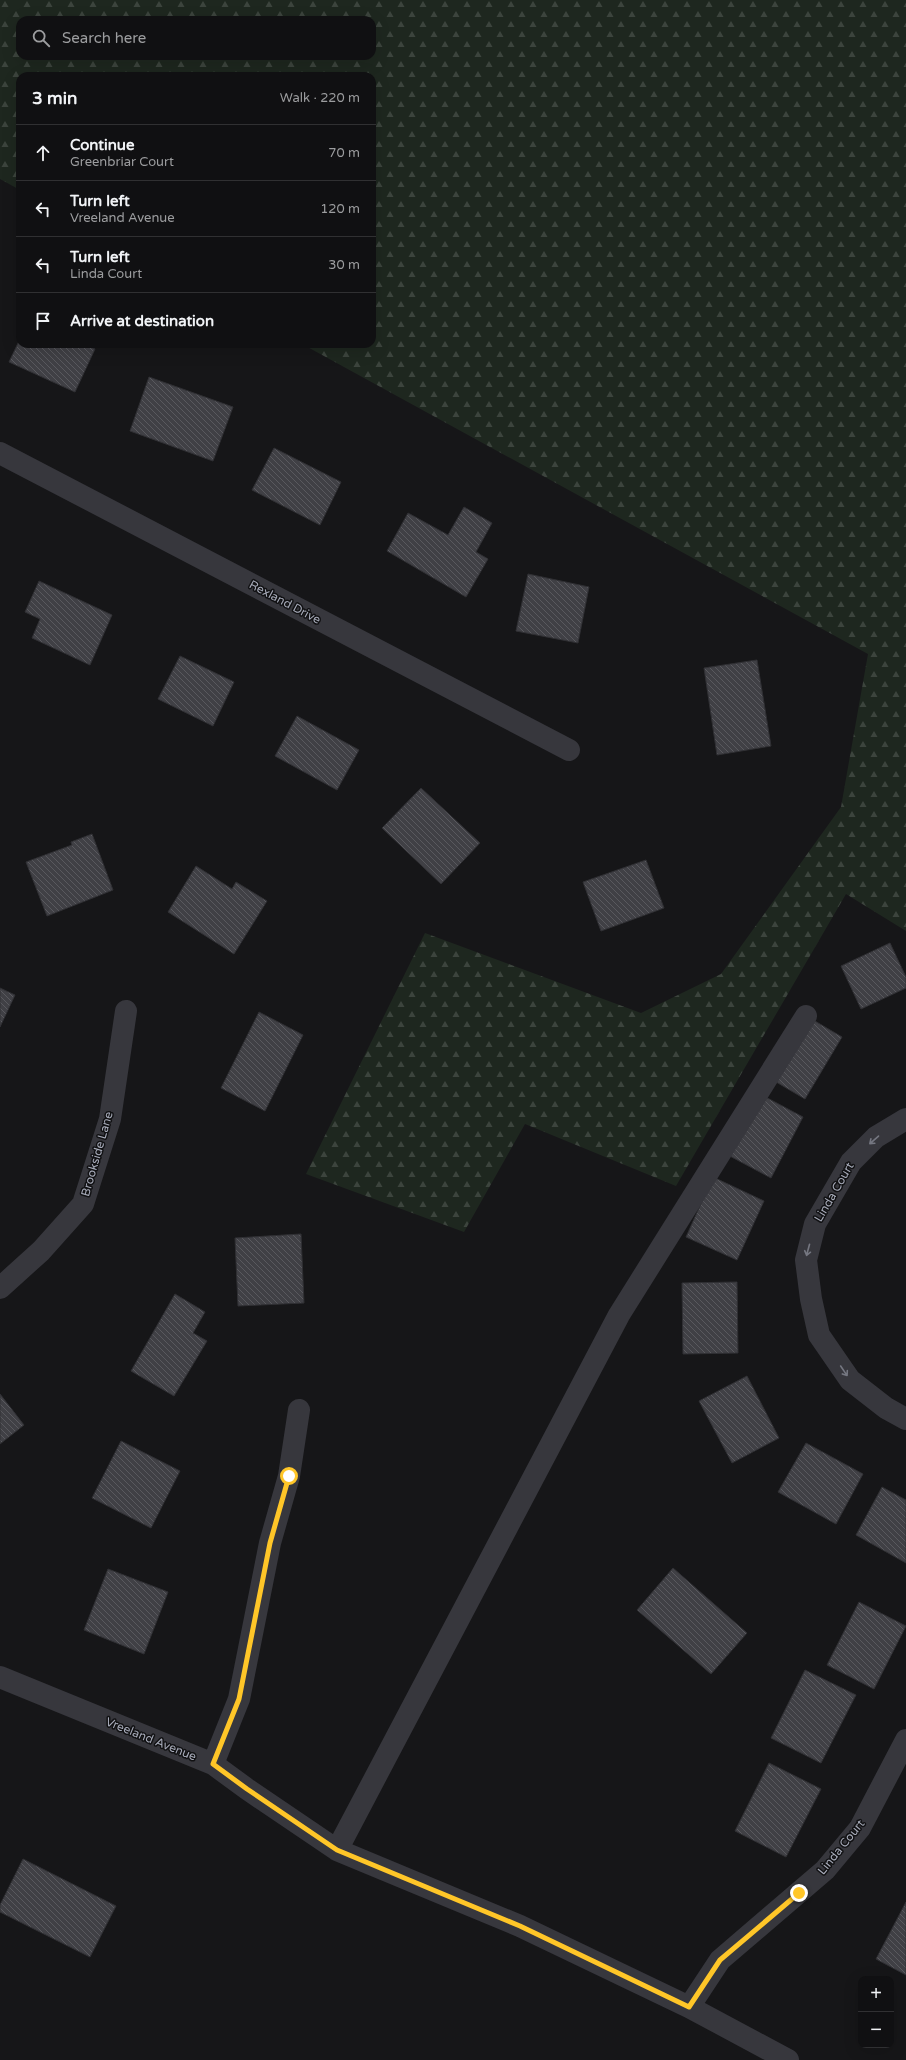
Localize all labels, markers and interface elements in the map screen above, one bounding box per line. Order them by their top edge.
search box [16,16,376,60]
icon: search [30,27,52,49]
text: Search here [62,29,146,47]
text: 3 min [32,88,77,109]
text: Walk · 220 m [280,90,360,106]
text: Continue [70,136,134,154]
icon: ahead [32,142,54,164]
text: 70 m [328,145,360,161]
text: Greenbriar Court [70,154,174,170]
text: Turn left [70,192,130,210]
icon: left [32,198,54,220]
text: 120 m [320,201,360,217]
text: Vreeland Avenue [70,210,175,226]
text: Turn left [70,248,130,266]
icon: left [32,254,54,276]
text: 30 m [328,257,360,273]
text: Linda Court [70,266,142,282]
icon: arrive [32,310,54,332]
text: Arrive at destination [70,312,214,330]
street label: Rexland Drive [247,577,323,627]
street label: Brookside Lane [78,1110,116,1198]
one-way arrow [868,1136,879,1145]
street label: Linda Court [811,1159,857,1224]
one-way arrow [804,1243,812,1256]
one-way arrow [840,1365,848,1376]
route start [280,1467,298,1485]
street label: Vreeland Avenue [104,1714,199,1764]
street label: Linda Court [815,1816,868,1877]
route end [790,1884,808,1902]
map controls [858,1976,894,2048]
button: + [858,1976,894,2012]
button: − [858,2012,894,2048]

